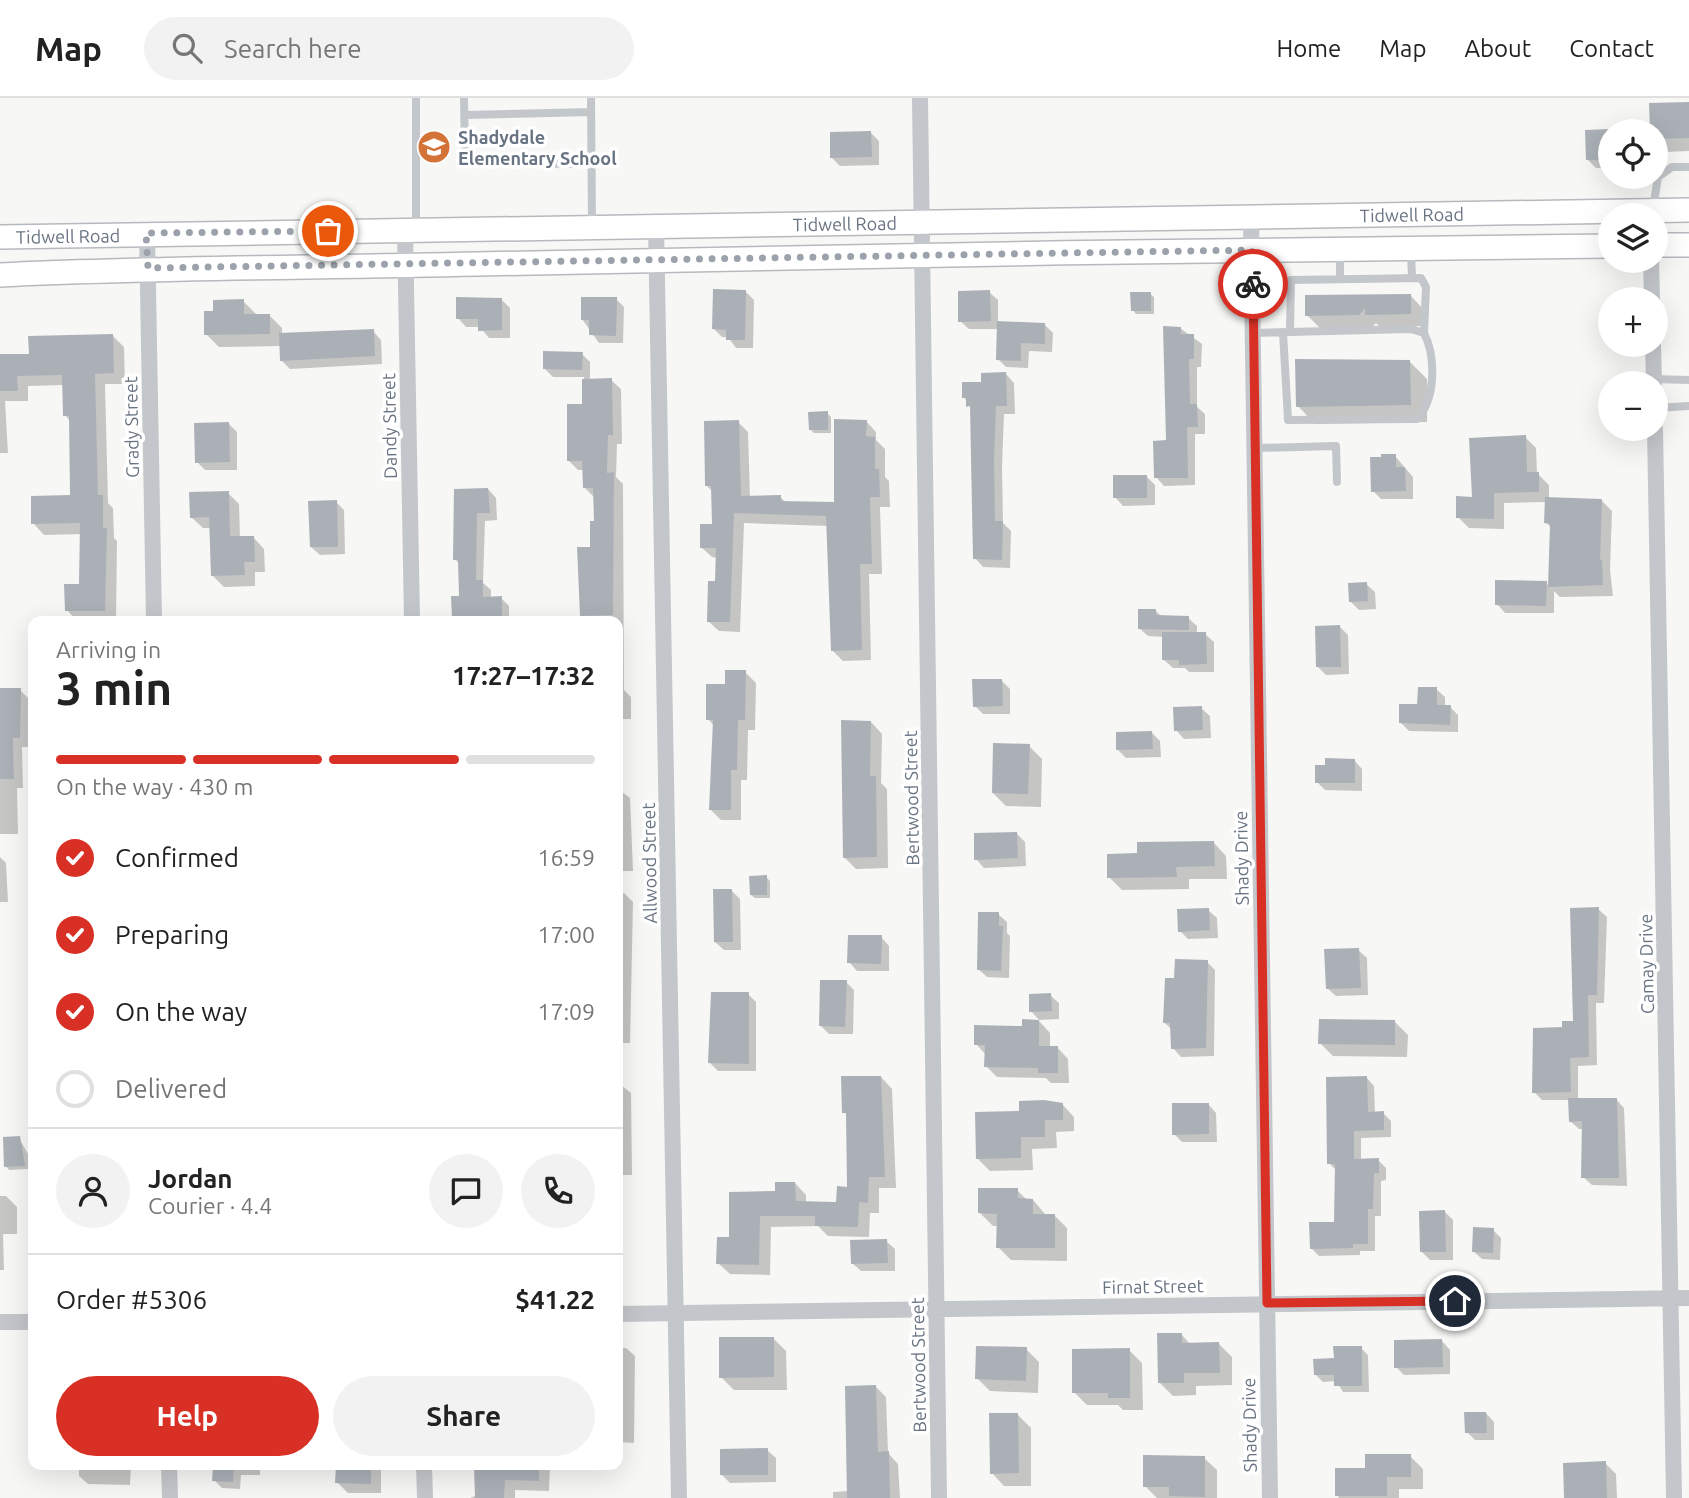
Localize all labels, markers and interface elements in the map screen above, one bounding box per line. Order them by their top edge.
search box [144,17,634,80]
icon: search [168,29,206,67]
text: Map [35,30,102,67]
text: Search here [224,34,362,63]
text: Home [1276,35,1341,62]
text: Map [1379,35,1426,62]
text: About [1464,35,1531,62]
text: Contact [1569,35,1654,62]
map controls [1598,119,1668,441]
button: locate [1598,119,1668,189]
place label: Shadydale Elementary School [458,127,617,168]
school or university icon: Shadydale Elementary School [415,128,453,166]
pin [298,201,358,261]
button: layers [1598,203,1668,273]
street label: Tidwell Road [1360,204,1464,225]
icon: bag [309,212,347,250]
street label: Tidwell Road [793,213,897,234]
street label: Tidwell Road [16,225,120,247]
courier [1218,249,1288,319]
icon: bike [1234,265,1272,303]
button: + [1598,287,1668,357]
button: − [1598,371,1668,441]
street label: Dandy Street [378,373,400,479]
street label: Grady Street [120,376,142,478]
text: Arriving in [56,637,161,662]
text: 17:27–17:32 [452,661,595,690]
text: 3 min [56,662,172,714]
street label: Bertwood Street [900,730,922,866]
text: On the way · 430 m [56,774,253,799]
street label: Allwood Street [638,802,660,924]
street label: Shady Drive [1230,810,1252,906]
icon: check [56,839,94,877]
text: Confirmed [115,843,239,872]
text: 16:59 [537,845,595,870]
street label: Camay Drive [1635,914,1657,1014]
icon: check [56,916,94,954]
text: Preparing [115,920,229,949]
text: 17:00 [537,922,595,947]
icon: check [56,993,94,1031]
text: On the way [115,997,247,1026]
text: 17:09 [537,999,595,1024]
text: Delivered [115,1074,227,1103]
button: person [56,1154,130,1228]
button: chat [429,1154,503,1228]
button: phone [521,1154,595,1228]
text: Jordan [148,1164,233,1193]
text: Courier · 4.4 [148,1193,272,1218]
pin [1425,1271,1485,1331]
street label: Firnat Street [1102,1275,1204,1297]
icon: home [1436,1282,1474,1320]
text: Order #5306 [56,1285,207,1314]
text: $41.22 [515,1285,595,1314]
street label: Bertwood Street [907,1297,929,1433]
button: Help [56,1376,319,1456]
button: Share [333,1376,595,1456]
street label: Shady Drive [1238,1377,1260,1473]

